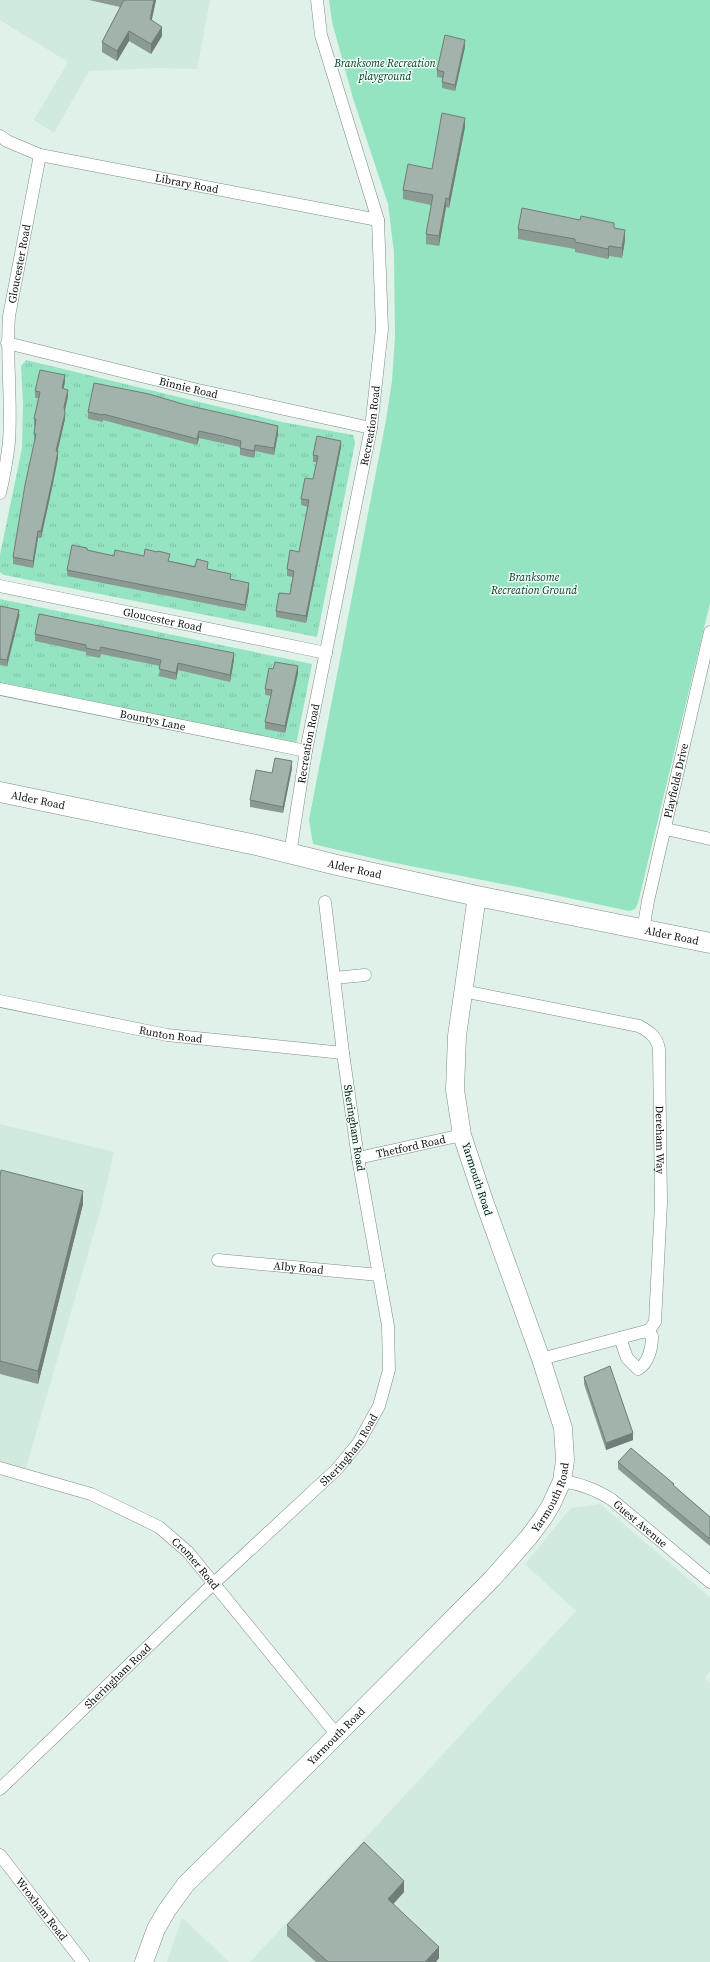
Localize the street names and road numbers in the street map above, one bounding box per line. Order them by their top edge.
street label: Library Road [154,170,221,197]
street label: Gloucester Road [4,222,34,305]
street label: Binnie Road [158,373,220,402]
street label: Recreation Road [356,384,383,467]
street label: Gloucester Road [122,604,204,635]
street label: Recreation Road [294,702,323,784]
street label: Bountys Lane [119,706,187,734]
street label: Playfields Drive [660,741,692,820]
street label: Alder Road [10,787,67,813]
street label: Alder Road [326,856,384,882]
street label: Alder Road [644,923,701,948]
street label: Runton Road [138,1022,204,1046]
street label: Sheringham Road [340,1084,368,1173]
street label: Dereham Way [652,1105,668,1175]
street label: Thetford Road [375,1131,448,1161]
street label: Yarmouth Road [458,1140,496,1218]
street label: Alby Road [273,1258,325,1277]
street label: Sheringham Road [316,1410,381,1489]
street label: Yarmouth Road [527,1461,572,1535]
street label: Guest Avenue [610,1497,671,1551]
street label: Cromer Road [169,1534,223,1593]
street label: Sheringham Road [81,1640,155,1712]
street label: Yarmouth Road [304,1703,369,1768]
street label: Wroxham Road [13,1874,71,1944]

